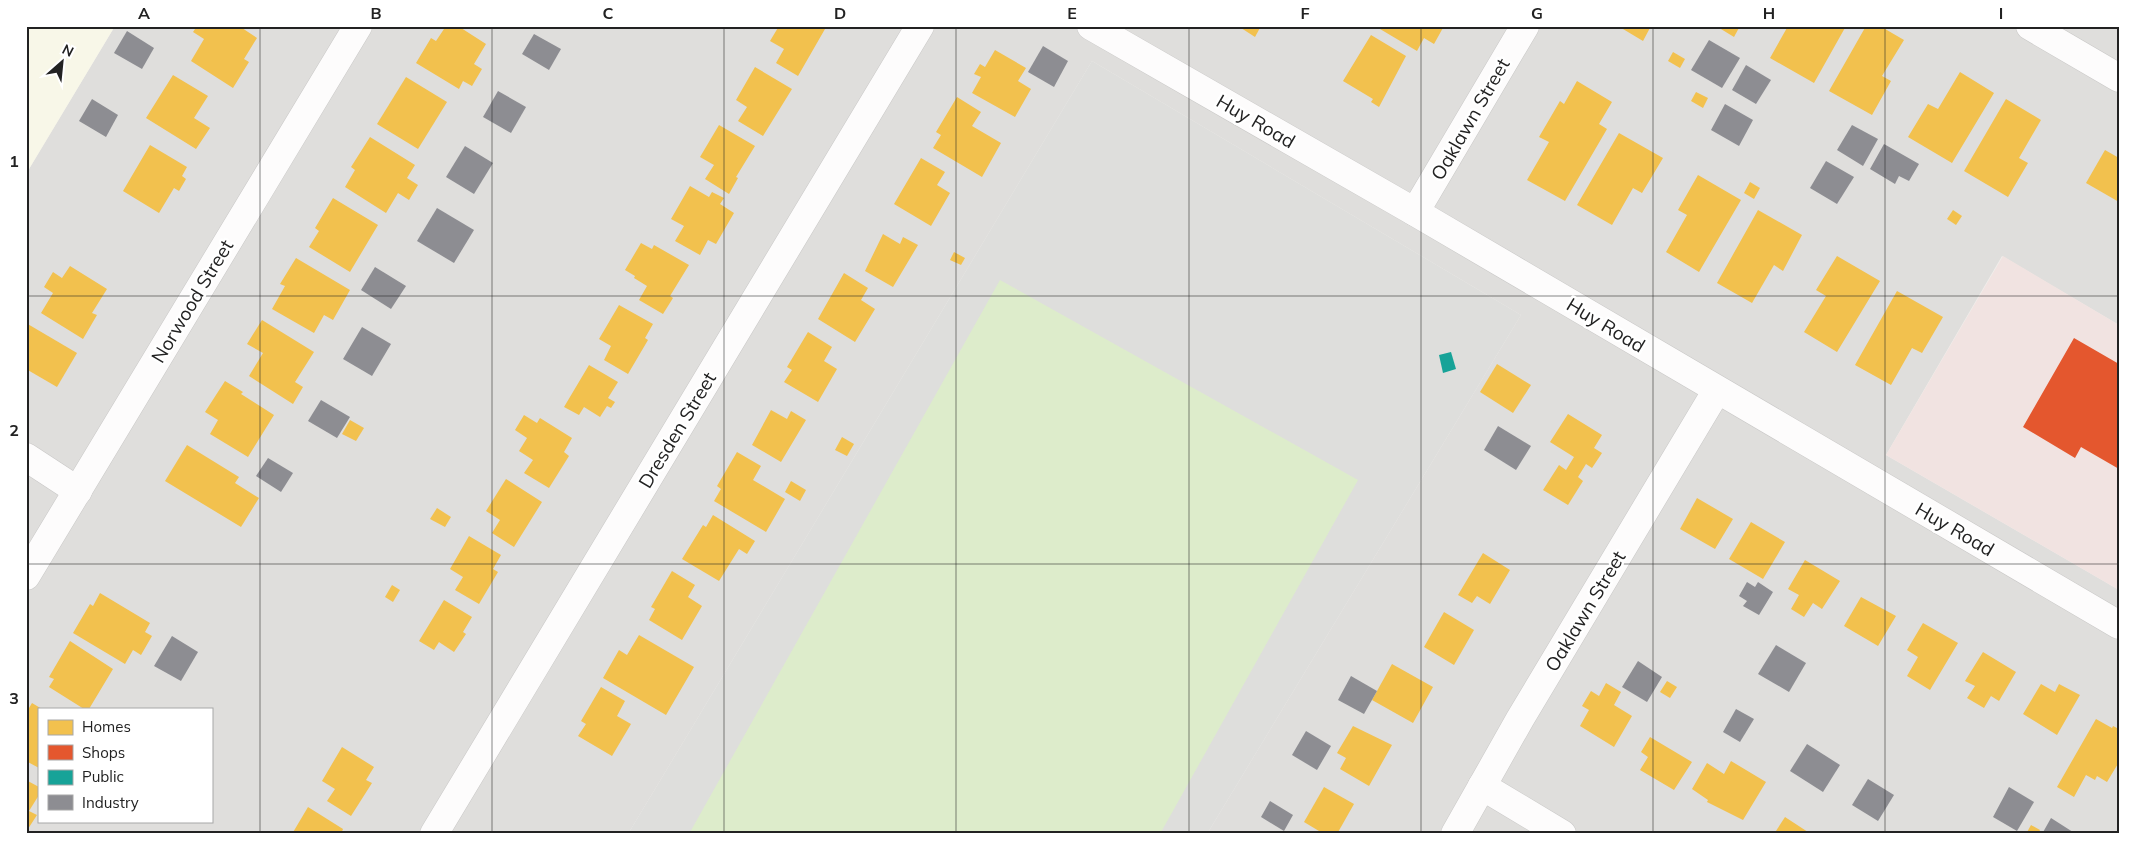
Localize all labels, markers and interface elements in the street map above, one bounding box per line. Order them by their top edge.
text: A [138,3,150,23]
text: B [370,3,382,23]
text: C [603,3,614,23]
text: D [834,3,846,23]
text: E [1067,3,1077,23]
text: F [1300,3,1310,23]
text: G [1531,3,1543,23]
text: H [1763,3,1775,23]
text: I [1999,3,2003,23]
north arrow [38,38,88,88]
text: N [59,40,77,61]
street label: Oaklawn Street [1425,53,1515,184]
street label: Huy Road [1212,89,1300,153]
text: 1 [9,151,19,171]
street label: Norwood Street [146,235,238,367]
street label: Huy Road [1562,292,1650,358]
street label: Dresden Street [633,367,721,492]
text: 2 [9,420,19,440]
street label: Huy Road [1911,497,1999,561]
street label: Oaklawn Street [1539,546,1631,676]
text: 3 [9,688,19,708]
legend [38,708,212,822]
text: Homes [82,717,131,736]
text: Shops [82,743,125,762]
text: Public [82,767,124,786]
text: Industry [82,793,139,812]

